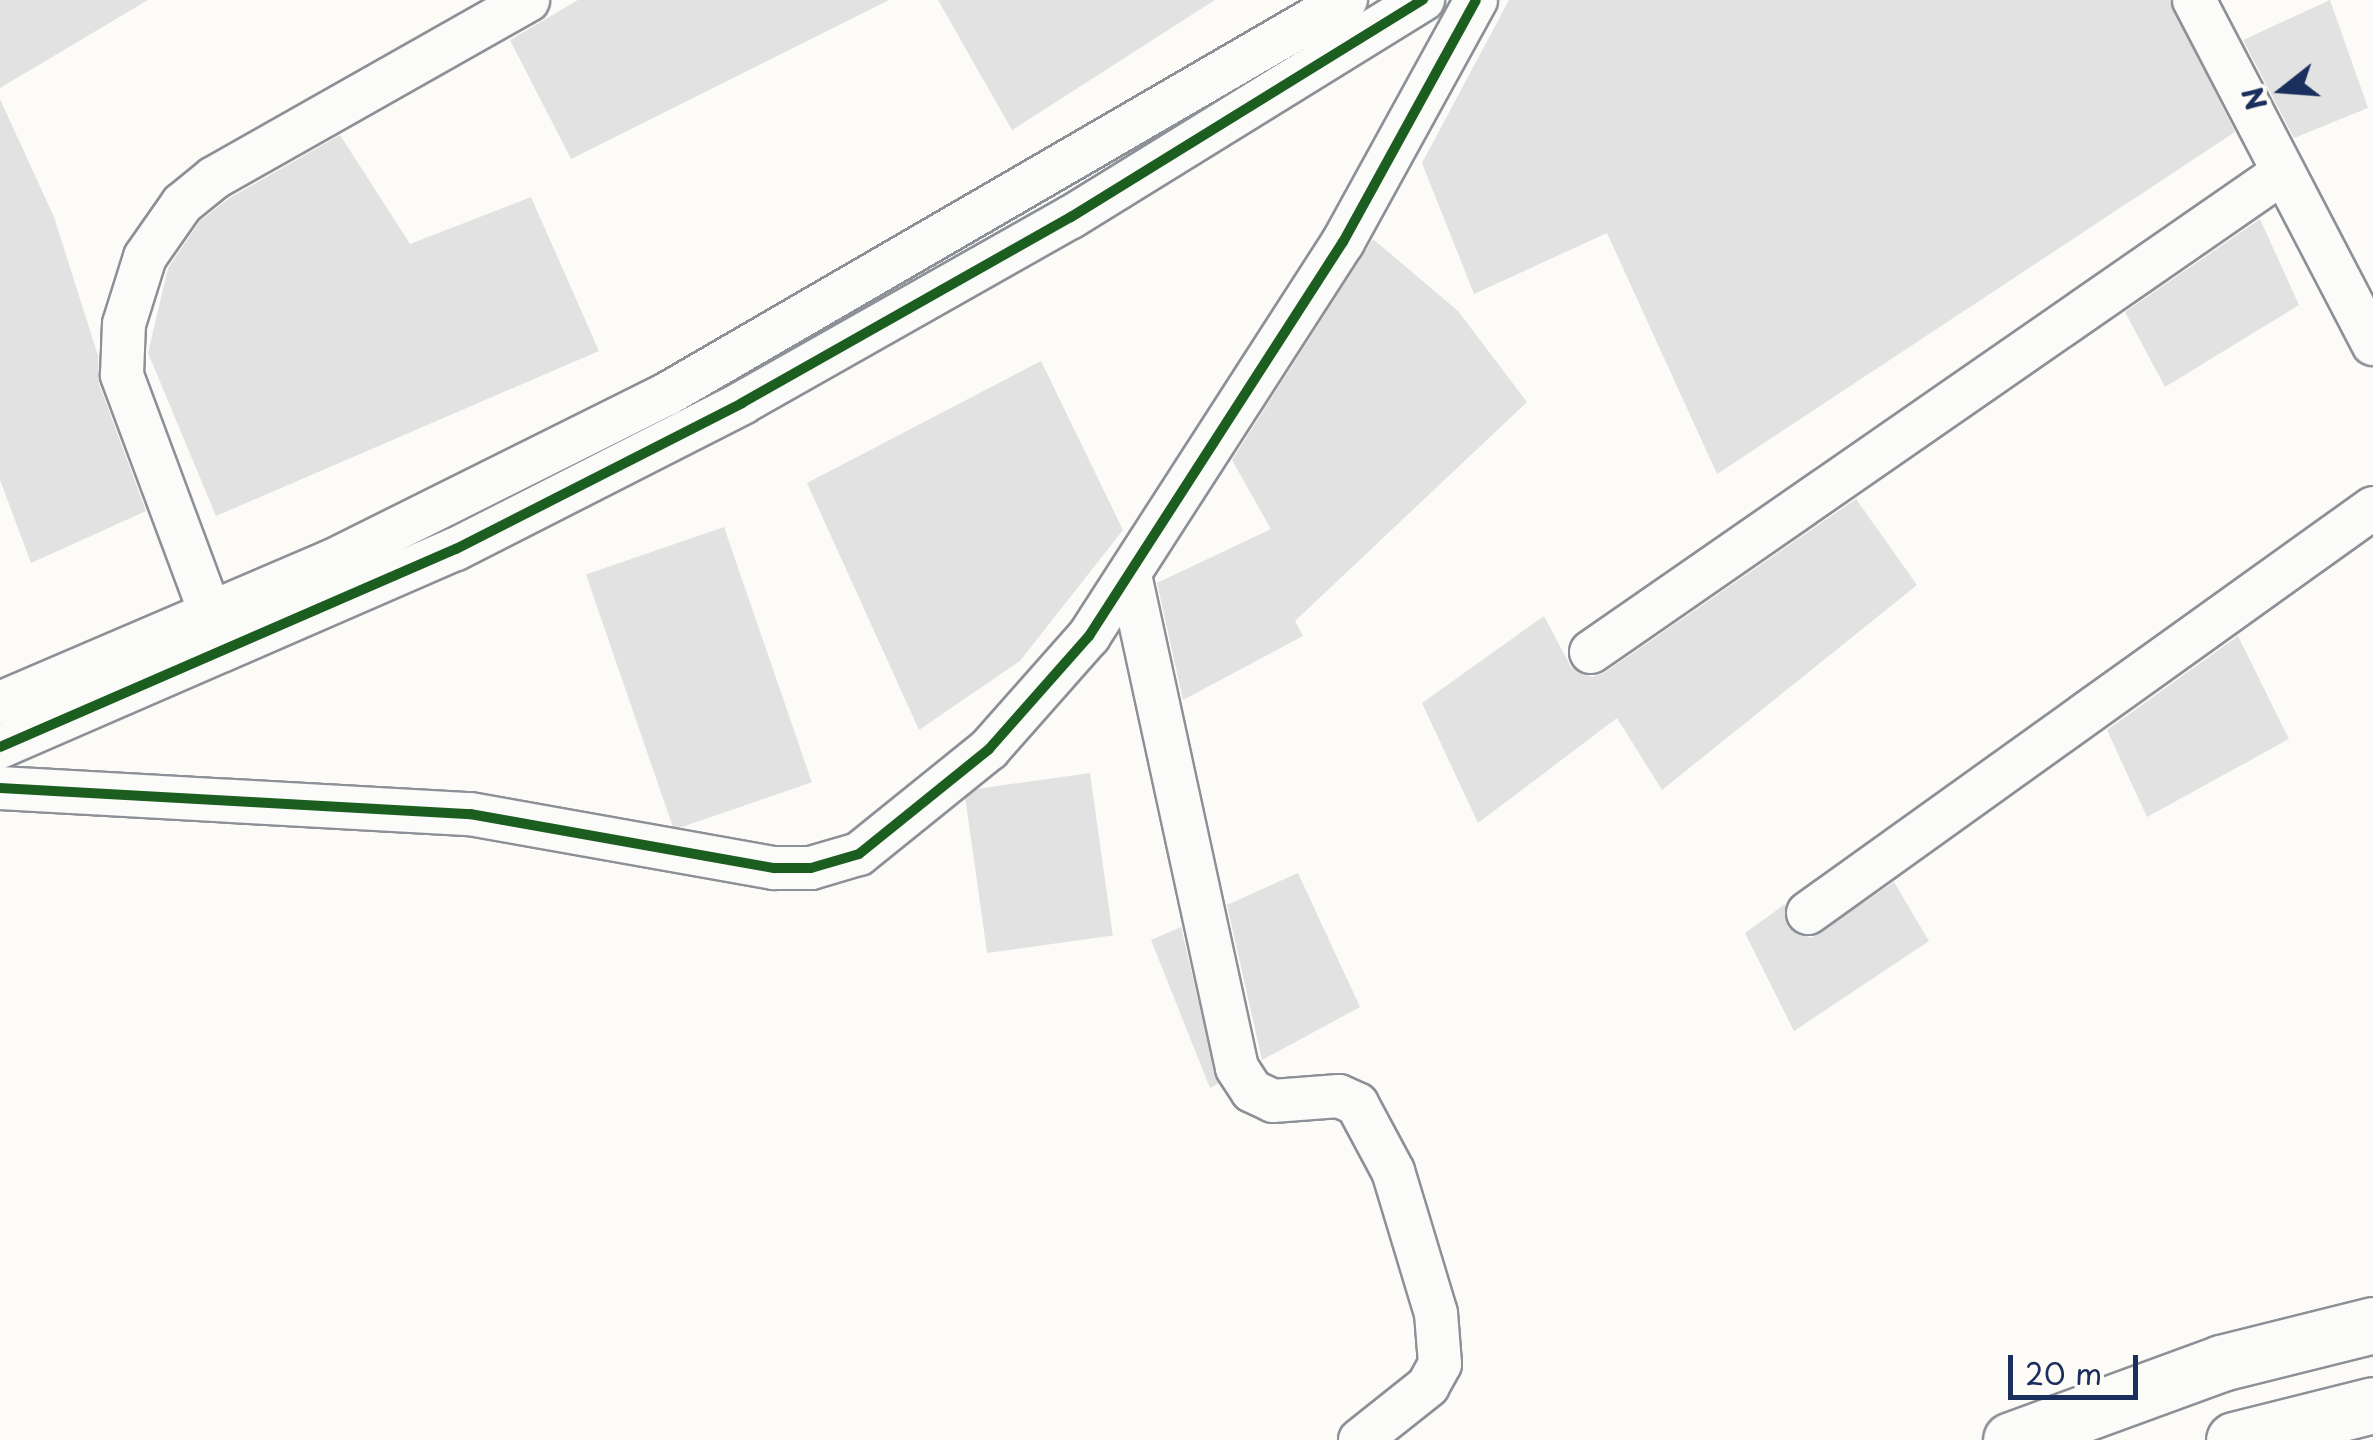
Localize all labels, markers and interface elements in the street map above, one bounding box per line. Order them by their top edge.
north arrow [2233,40,2333,140]
text: N [2230,82,2278,116]
scale bar [2013,1335,2143,1397]
text: 20 m [2025,1350,2102,1395]

